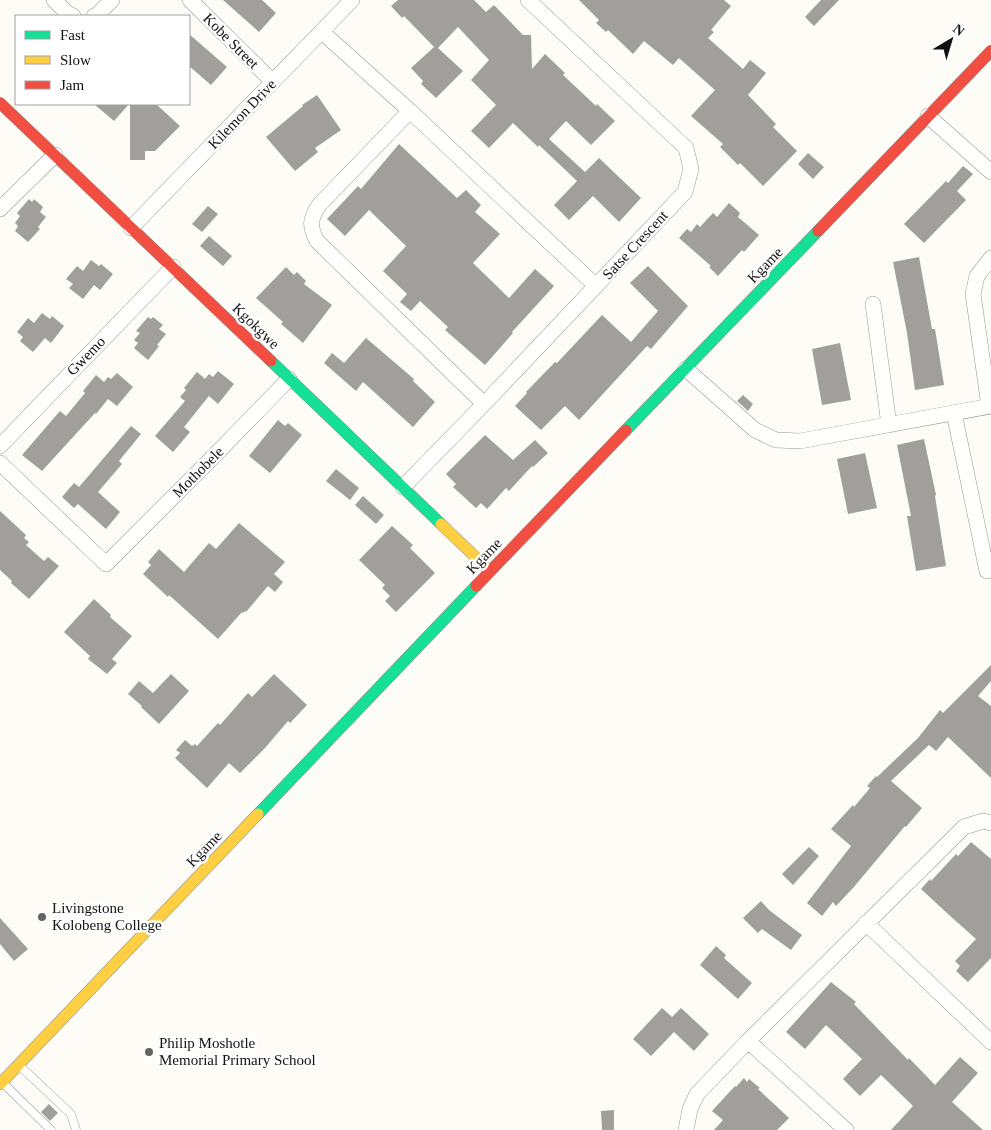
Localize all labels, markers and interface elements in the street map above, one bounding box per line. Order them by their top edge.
street label: Kobe Street [200,10,262,72]
legend [15,15,190,105]
north arrow [926,15,976,65]
text: N [950,21,967,39]
text: Fast [60,27,86,43]
text: Slow [60,52,91,68]
street label: Kilemon Drive [205,76,279,152]
text: Jam [60,77,84,93]
street label: Satse Crescent [599,207,671,283]
street label: Kgame [744,244,786,286]
street label: Kgokgwe [229,300,283,352]
street label: Gwemo [64,333,108,379]
street label: Mothobele [169,443,227,501]
street label: Kgame [463,535,505,577]
street label: Kgame [183,828,225,870]
place label: Livingstone Kolobeng College [52,900,162,933]
marker: Livingstone Kolobeng College [36,911,48,923]
place label: Philip Moshotle Memorial Primary School [159,1035,316,1068]
marker: Philip Moshotle Memorial Primary School [143,1046,155,1058]

